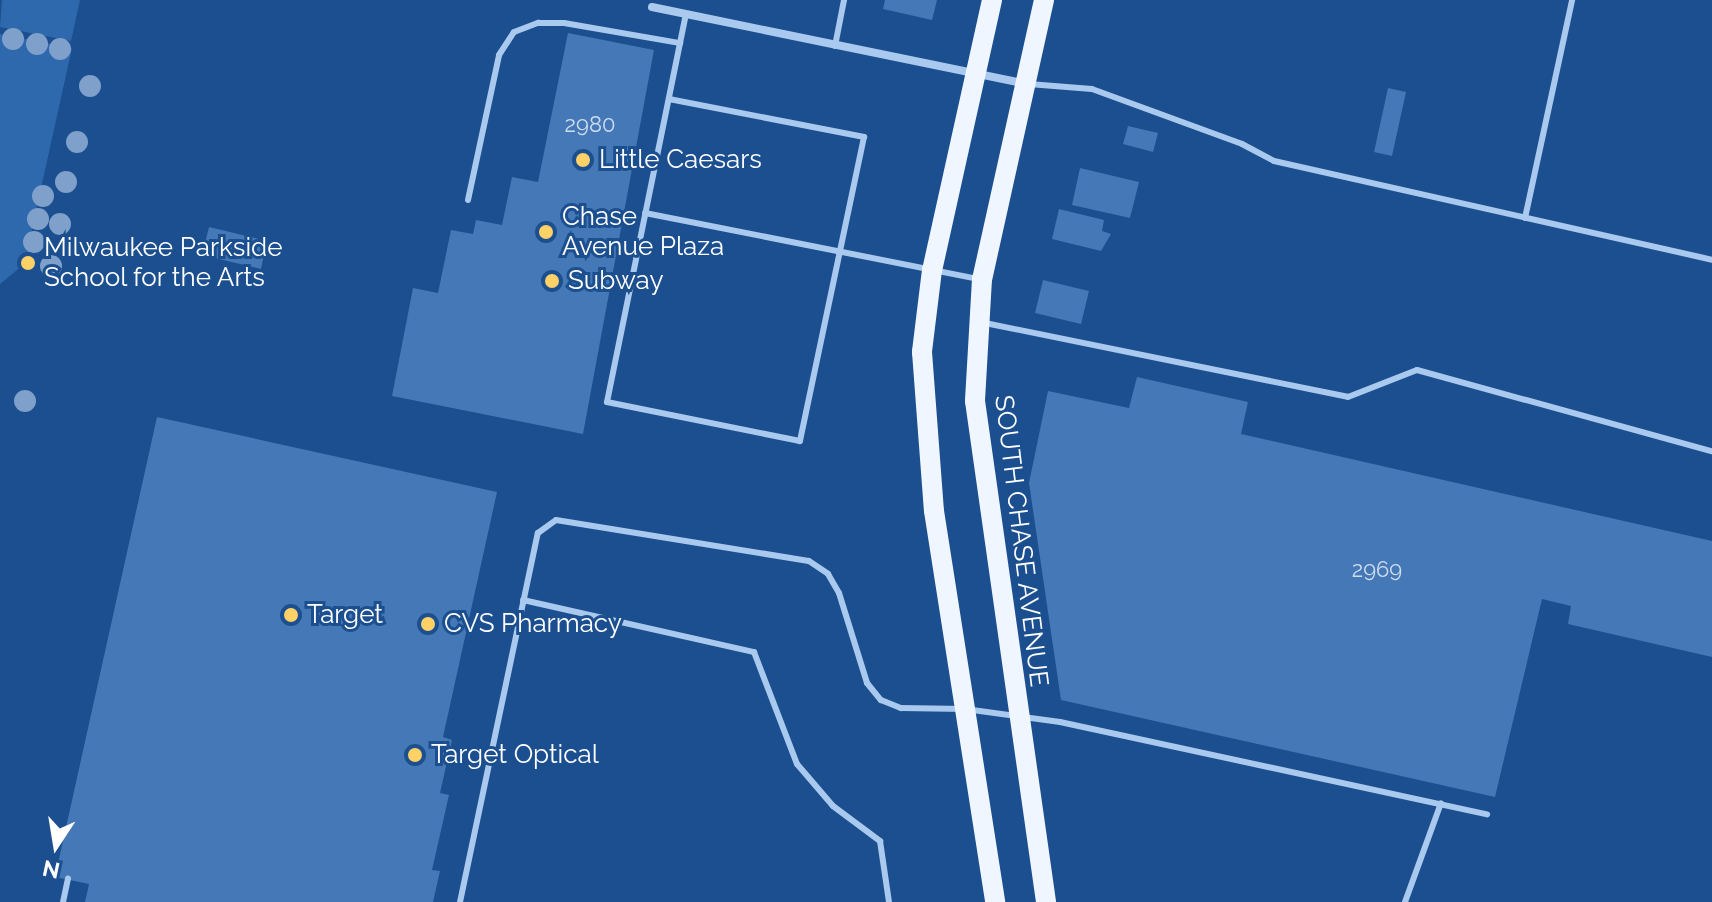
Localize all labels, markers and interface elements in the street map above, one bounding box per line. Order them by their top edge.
house number: 2980 [565,112,615,138]
place label: Little Caesars [599,144,762,176]
marker: Little Caesars [574,151,592,169]
place label: Chase Avenue Plaza [562,201,724,262]
marker: Chase Avenue Plaza [537,223,555,241]
place label: Milwaukee Parkside School for the Arts [44,232,283,294]
marker: Milwaukee Parkside School for the Arts [19,254,37,272]
place label: Subway [568,265,663,297]
marker: Subway [543,272,561,290]
street label: SOUTH CHASE AVENUE [988,393,1054,689]
house number: 2969 [1352,557,1402,583]
place label: Target [307,599,383,631]
marker: Target [282,606,300,624]
place label: CVS Pharmacy [444,608,622,640]
marker: CVS Pharmacy [419,615,437,633]
place label: Target Optical [431,739,599,771]
marker: Target Optical [406,746,424,764]
north arrow [16,806,96,886]
text: N [40,855,62,884]

